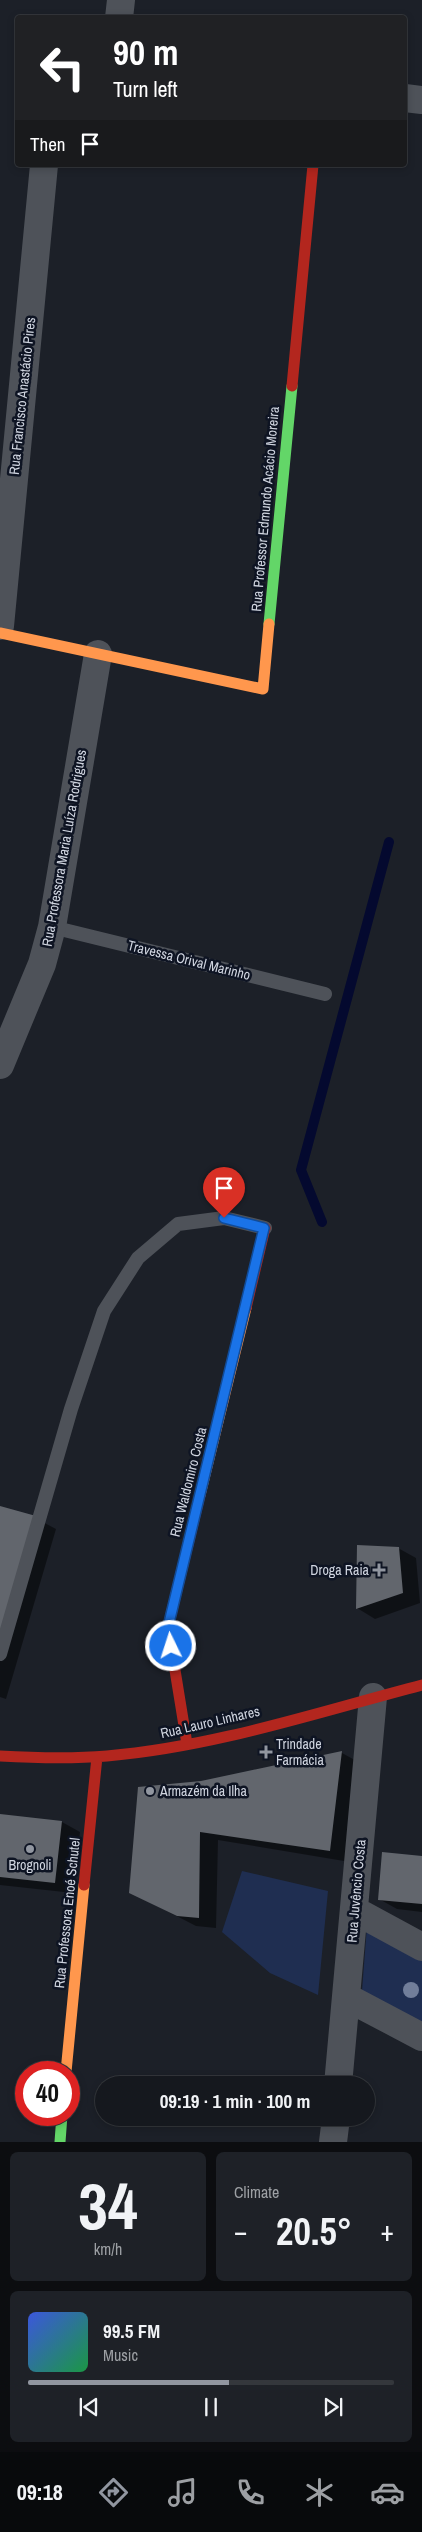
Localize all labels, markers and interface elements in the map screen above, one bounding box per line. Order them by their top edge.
text: 90 m [113,29,178,76]
icon: left [30,35,95,100]
text: Turn left [113,74,178,104]
icon: arrive [76,130,104,158]
text: Then [30,131,66,157]
street label: Rua Francisco Anastácio Pires [5,316,39,476]
street label: Rua Professor Edmundo Acácio Moreira [247,405,283,612]
street label: Rua Professora Maria Luíza Rodrigues [38,748,90,948]
street label: Travessa Orival Marinho [126,936,252,984]
pin [203,1167,245,1218]
icon: arrive [210,1174,238,1202]
street label: Rua Waldomiro Costa [166,1425,210,1539]
place label: Droga Raia [310,1561,370,1579]
marker: Droga Raia [373,1564,385,1576]
position arrow [144,1619,196,1671]
street label: Rua Lauro Linhares [159,1702,262,1742]
place label: Trindade Farmácia [276,1735,325,1769]
marker: Trindade Farmácia [260,1746,272,1758]
place label: Armazém da Ilha [159,1782,247,1800]
marker: Armazém da Ilha [144,1785,156,1797]
street label: Rua Professora Enoé Schutel [50,1837,84,1989]
street label: Rua Juvêncio Costa [343,1838,370,1943]
marker: Brognoli [24,1843,36,1855]
place label: Brognoli [9,1856,51,1874]
speed limit sign: 40 [15,2061,80,2126]
text: 09:19 · 1 min · 100 m [160,2088,310,2114]
text: 34 [78,2162,138,2249]
text: Climate [234,2181,279,2203]
text: 20.5° [276,2206,352,2257]
text: − [234,2212,247,2250]
text: + [381,2212,394,2250]
text: km/h [94,2238,122,2260]
text: 99.5 FM [103,2318,160,2344]
text: Music [103,2344,138,2366]
icon: previous [75,2393,103,2421]
icon: pause [197,2393,225,2421]
icon: next [319,2393,347,2421]
icon: directions [96,2475,131,2510]
icon: music [165,2475,200,2510]
icon: phone [233,2475,268,2510]
icon: climate [302,2475,337,2510]
icon: car [370,2475,405,2510]
text: 09:18 [17,2477,63,2507]

